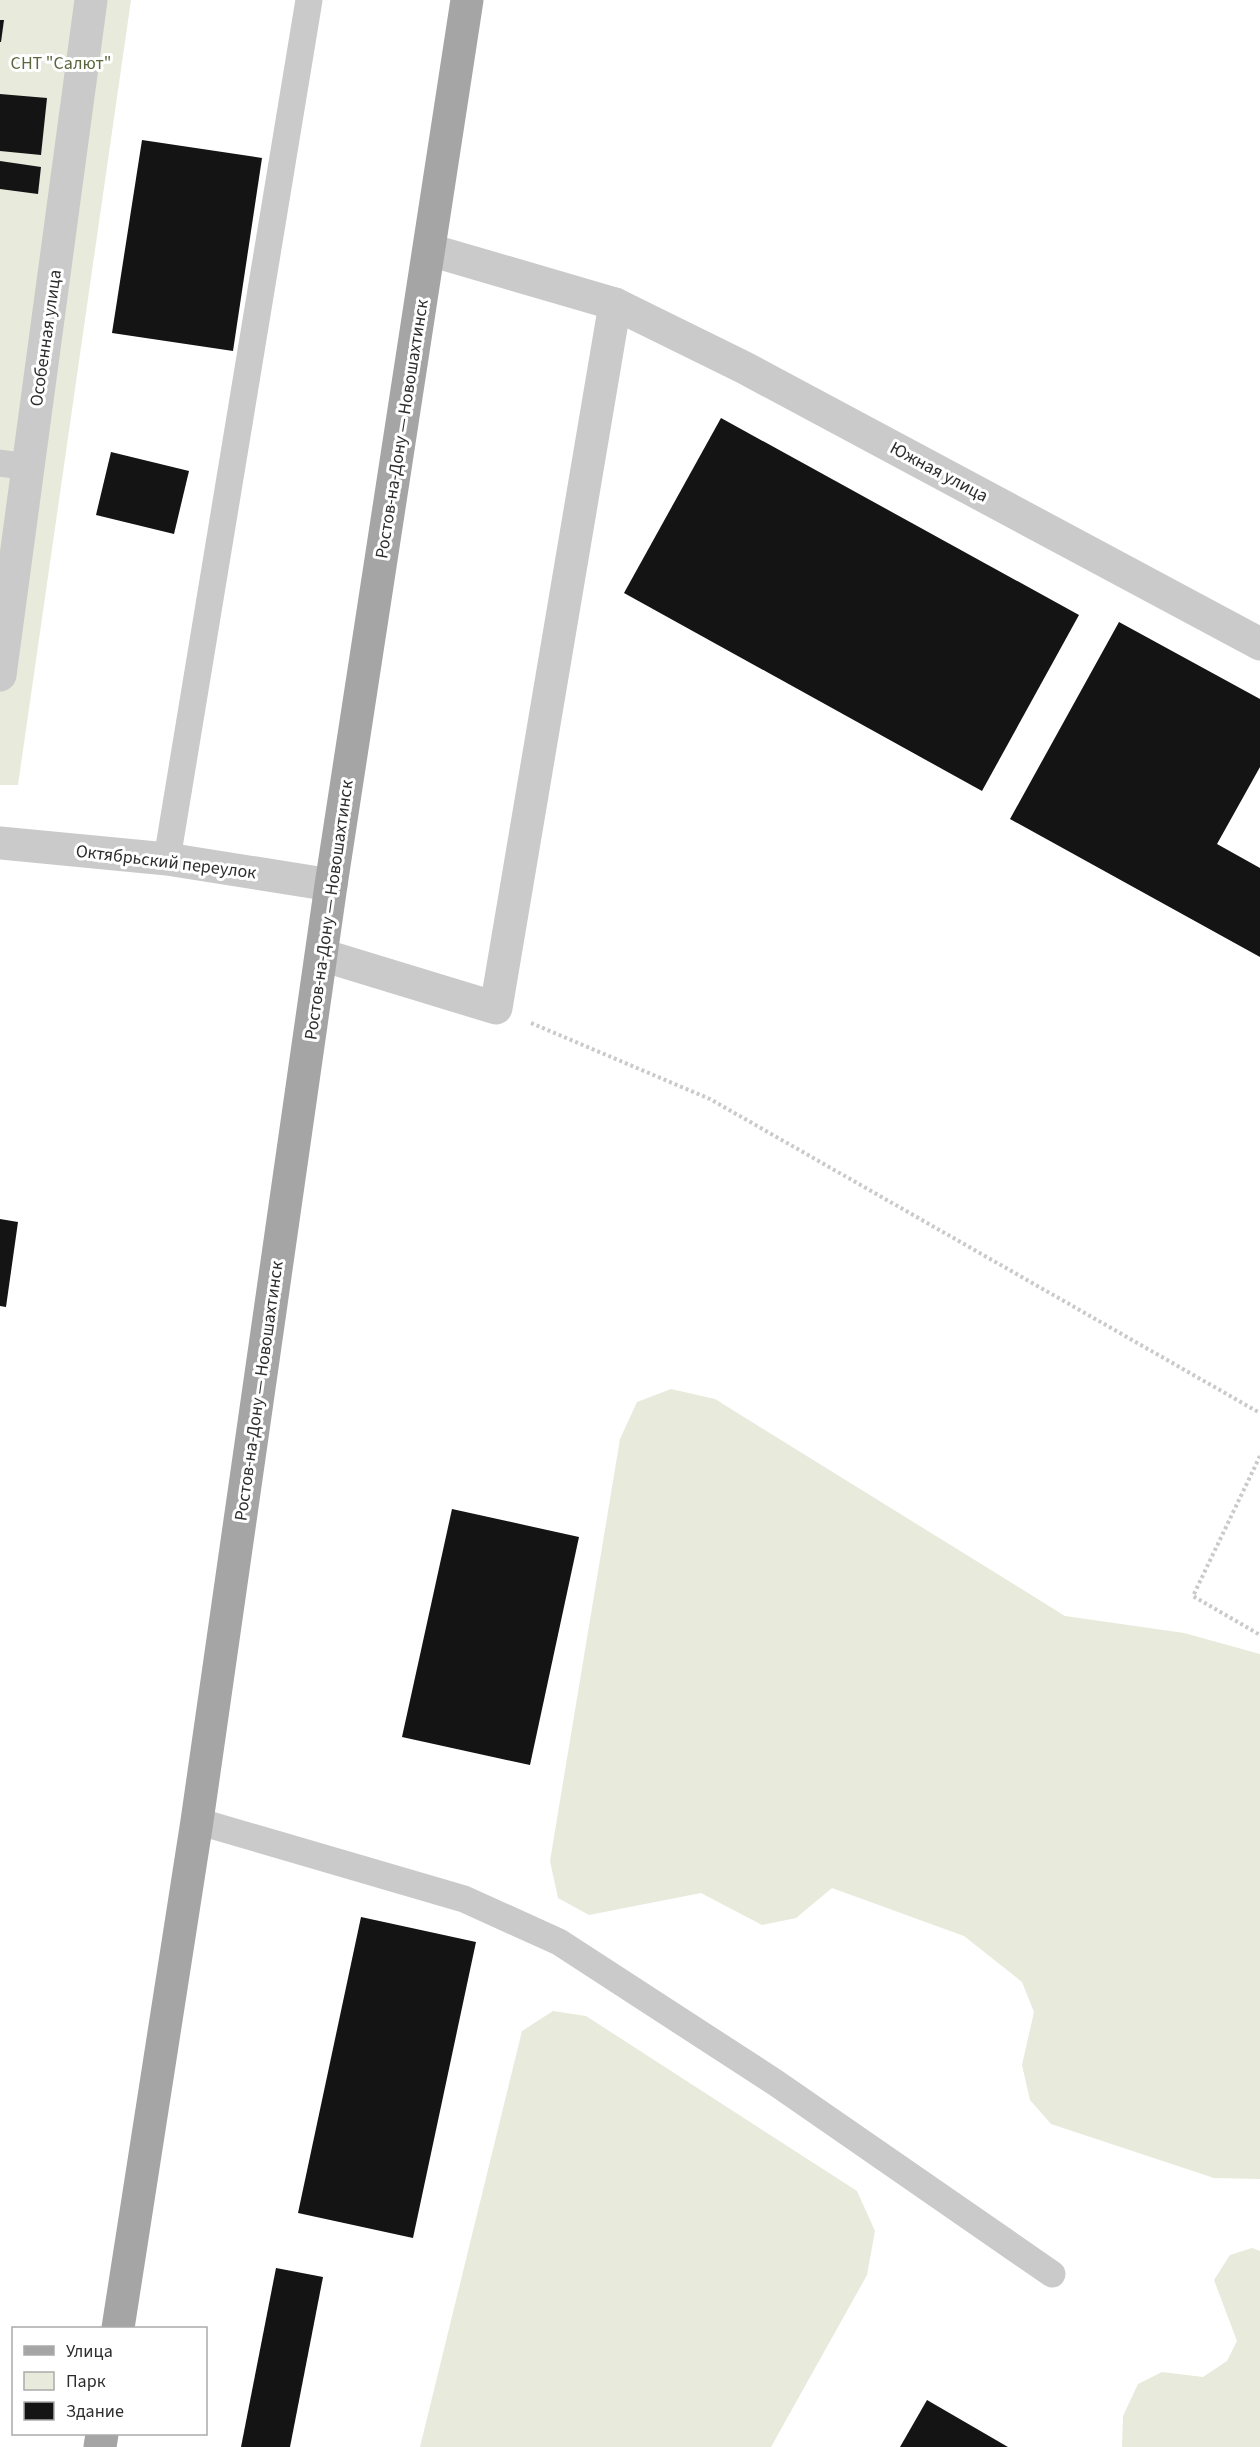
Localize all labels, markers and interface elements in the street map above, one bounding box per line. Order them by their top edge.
park label: СНТ "Салют" [11,51,111,76]
street label: Особенная улица [24,268,68,408]
street label: Ростов-на-Дону — Новошахтинск [369,298,435,560]
street label: Южная улица [885,436,993,508]
street label: Ростов-на-Дону — Новошахтинск [298,778,360,1042]
street label: Октябрьский переулок [74,839,258,885]
street label: Ростов-на-Дону — Новошахтинск [228,1259,290,1523]
legend [12,2327,207,2435]
text: Улица [66,2339,113,2364]
text: Парк [66,2369,106,2394]
text: Здание [66,2399,124,2424]

